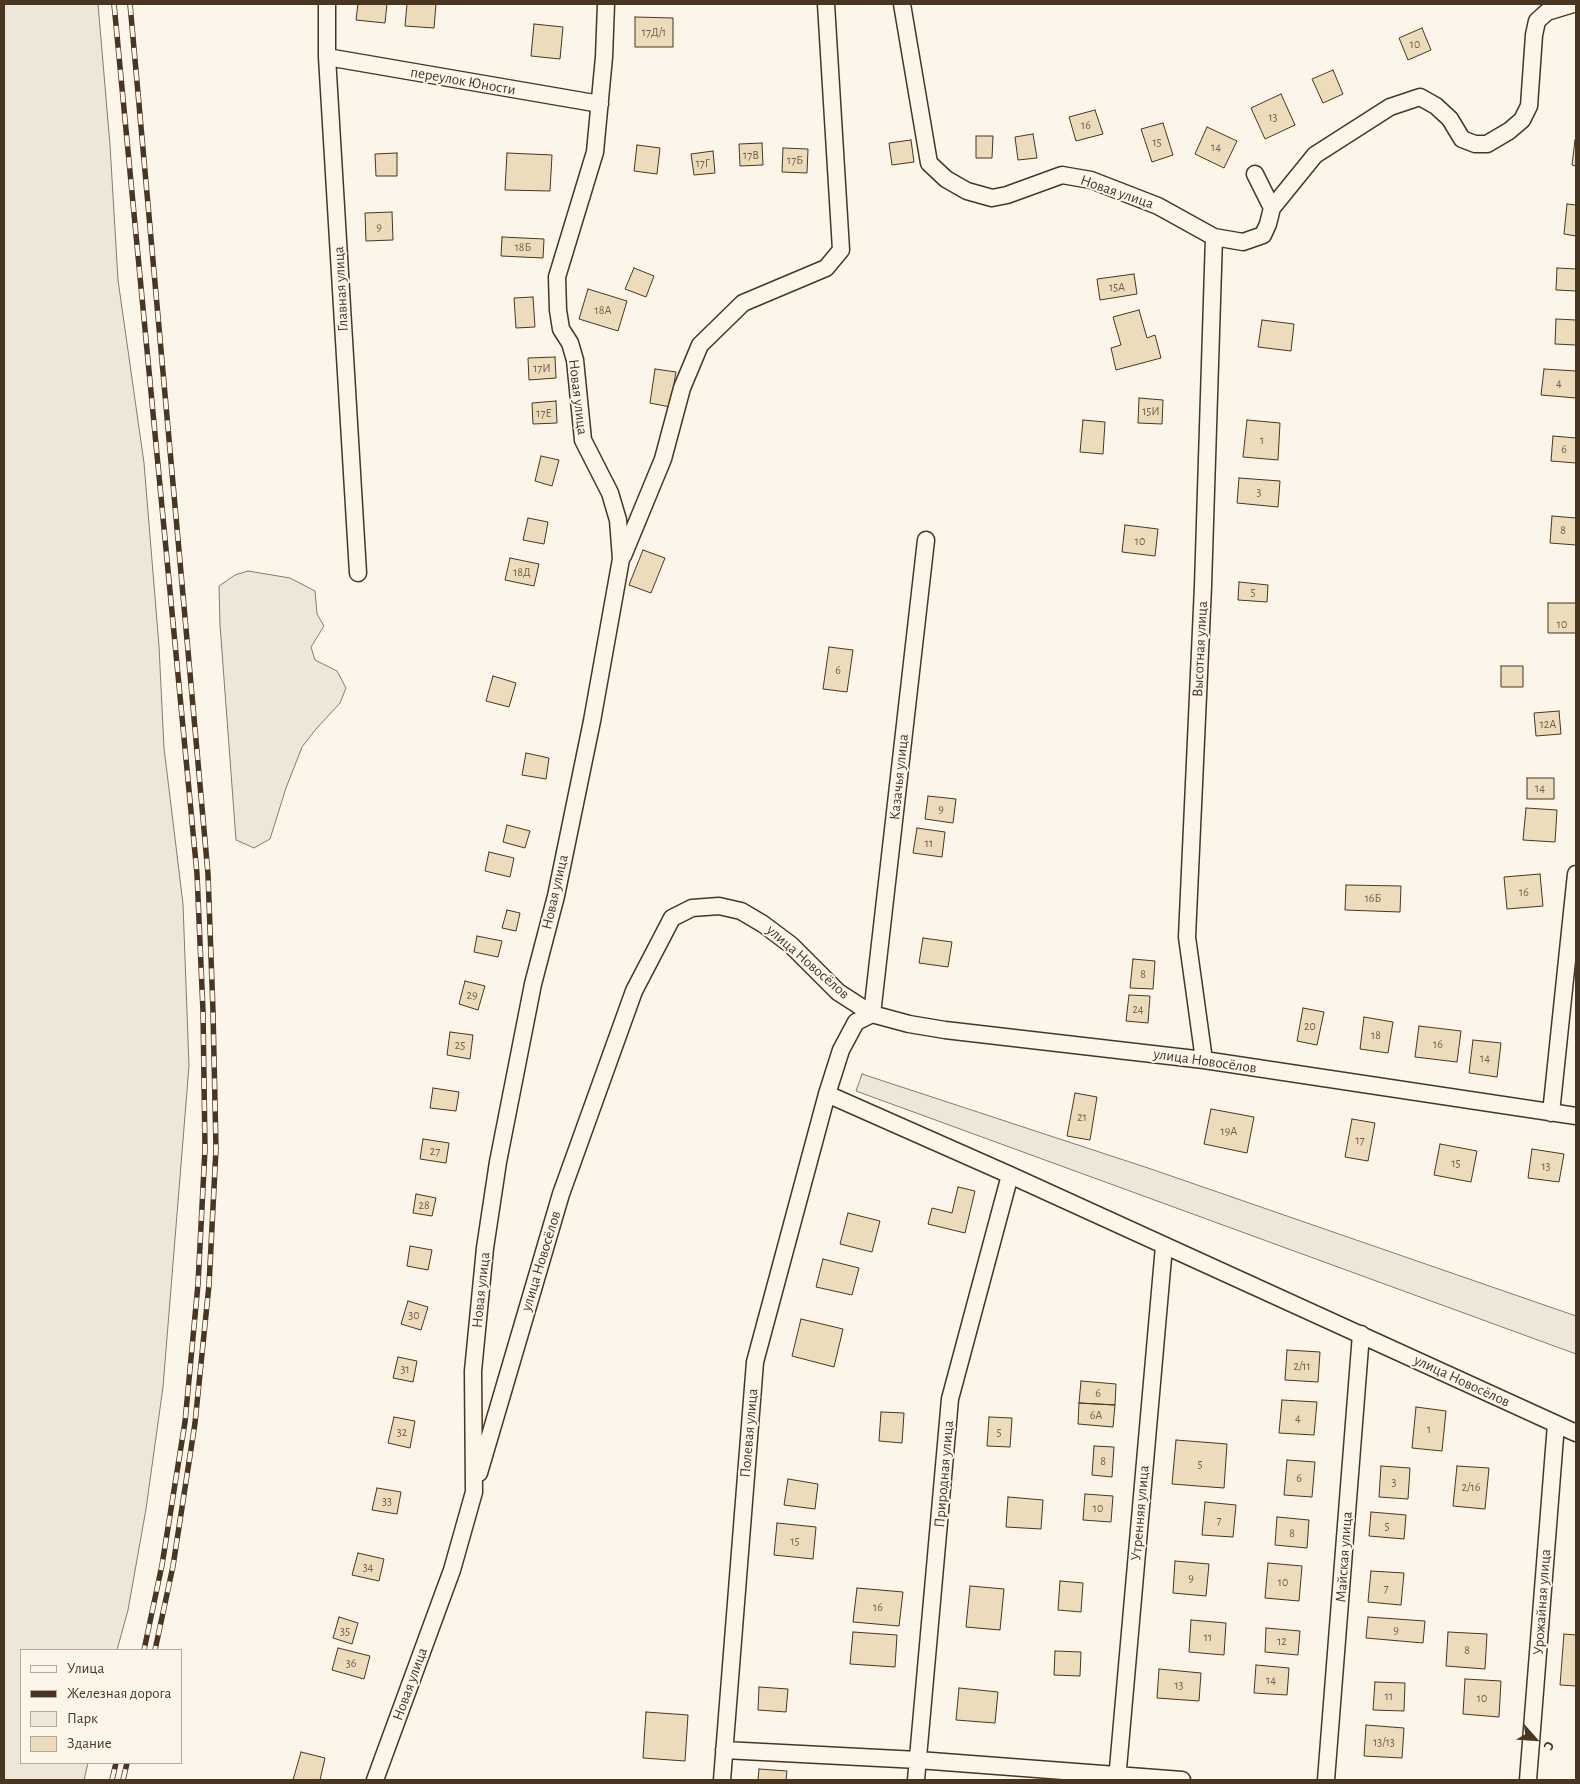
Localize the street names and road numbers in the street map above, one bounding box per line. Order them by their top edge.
street label: переулок Юности [409,63,517,99]
street label: Новая улица [1078,171,1156,213]
street label: Главная улица [330,246,352,332]
street label: Новая улица [564,358,592,436]
street label: Высотная улица [1188,601,1212,697]
street label: Казачья улица [886,733,912,821]
street label: Новая улица [538,853,572,931]
street label: улица Новосёлов [763,921,853,1003]
street label: улица Новосёлов [1152,1045,1258,1077]
street label: улица Новосёлов [517,1209,565,1313]
street label: Новая улица [468,1251,494,1329]
street label: улица Новосёлов [1411,1351,1513,1411]
street label: Полевая улица [736,1388,762,1478]
street label: Природная улица [930,1420,958,1528]
street label: Утренняя улица [1127,1464,1153,1562]
street label: Майская улица [1332,1511,1356,1603]
street label: Урожайная улица [1529,1548,1555,1656]
street label: Новая улица [388,1645,432,1723]

